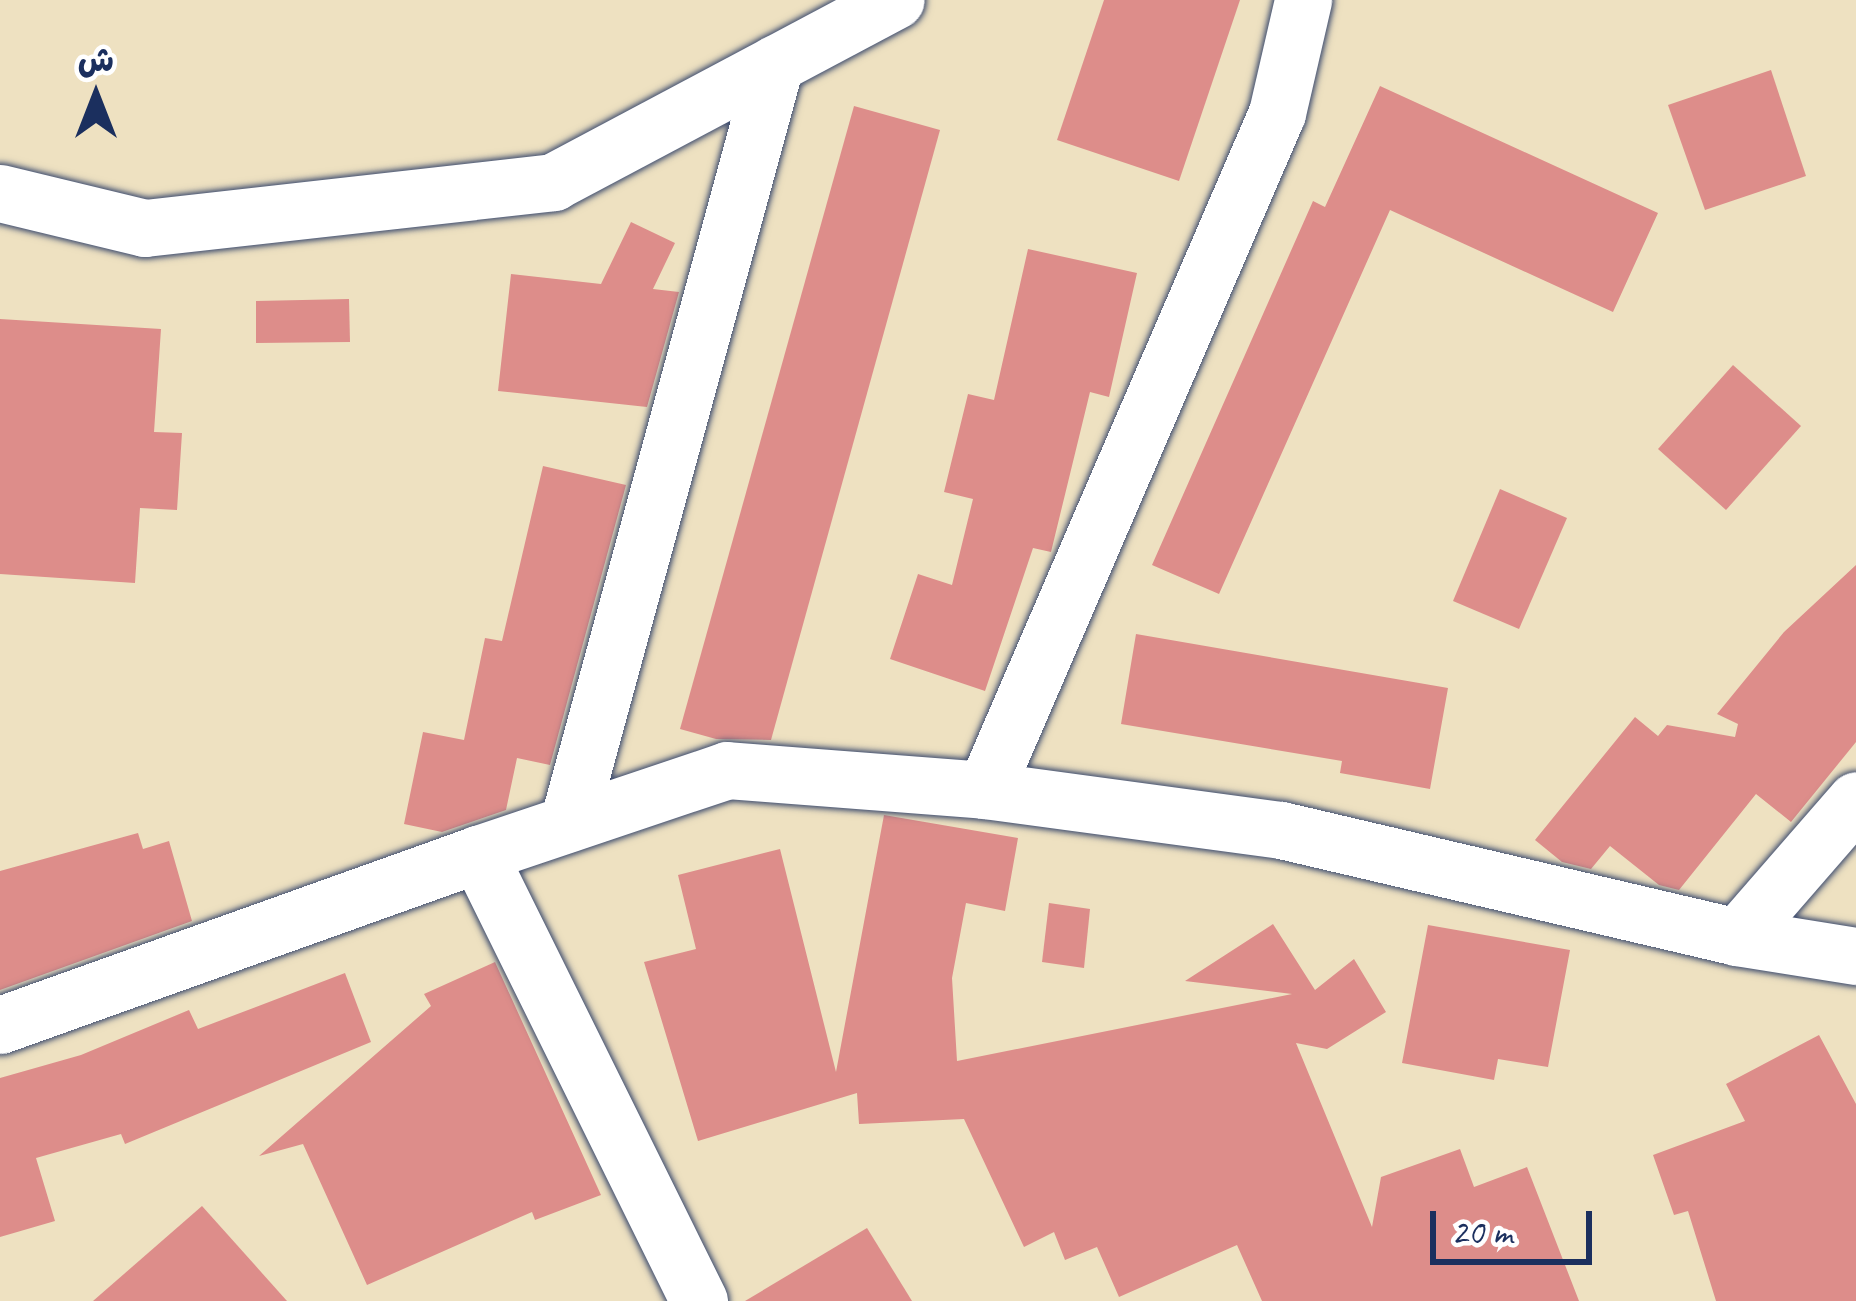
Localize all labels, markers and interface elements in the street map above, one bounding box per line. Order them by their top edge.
north arrow [36,36,156,156]
text: ش [78,39,114,81]
scale bar [1436,1187,1598,1261]
text: 20 m [1451,1209,1512,1255]

